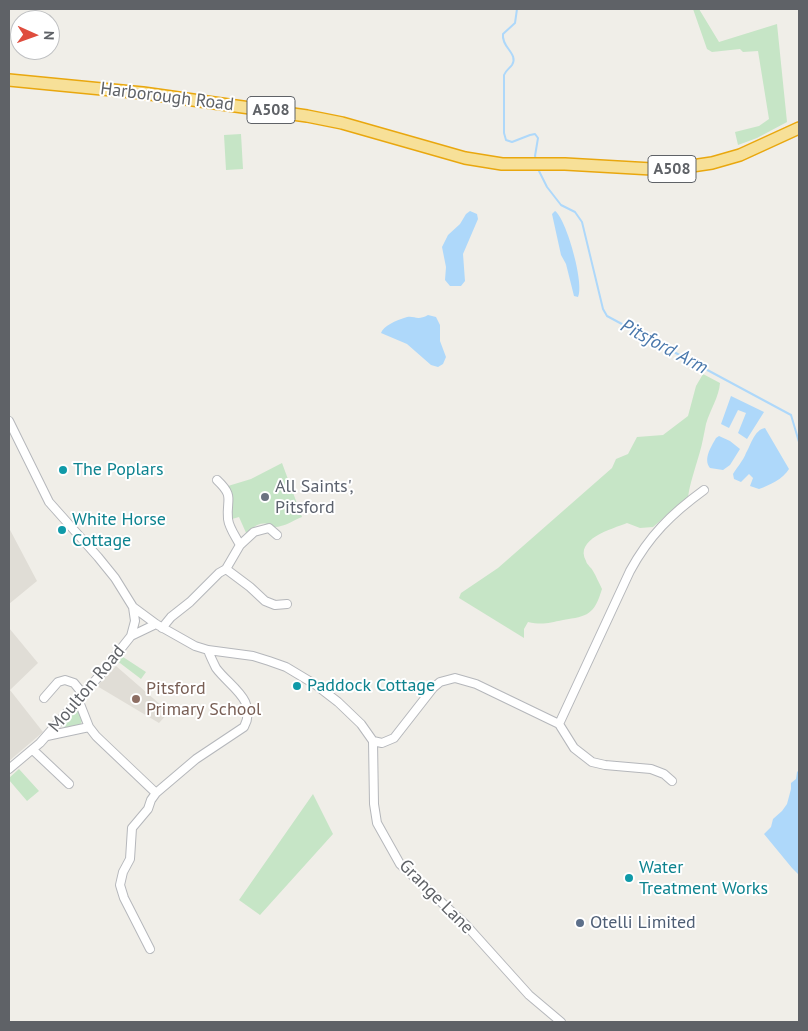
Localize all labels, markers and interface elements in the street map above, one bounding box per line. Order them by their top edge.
north arrow [10,10,60,60]
text: N [40,31,58,40]
street label: Harborough Road [99,78,235,116]
road number: A508 [247,96,295,124]
road number: A508 [648,156,696,182]
water label: Pitsford Arm [616,315,712,379]
place label: The Poplars [73,459,163,481]
marker: The Poplars [57,464,69,476]
place label: All Saints', Pitsford [275,476,353,518]
marker: All Saints', Pitsford [259,491,271,503]
place label: White Horse Cottage [72,509,166,552]
marker: White Horse Cottage [56,524,68,536]
street label: Moulton Road [44,641,130,737]
place label: Paddock Cottage [307,675,435,697]
place label: Pitsford Primary School [146,678,261,721]
marker: Paddock Cottage [291,680,303,692]
marker: Pitsford Primary School [130,693,142,705]
street label: Grange Lane [394,855,478,939]
place label: Water Treatment Works [639,857,768,900]
marker: Water Treatment Works [623,872,635,884]
place label: Otelli Limited [590,912,696,934]
marker: Otelli Limited [574,917,586,929]

